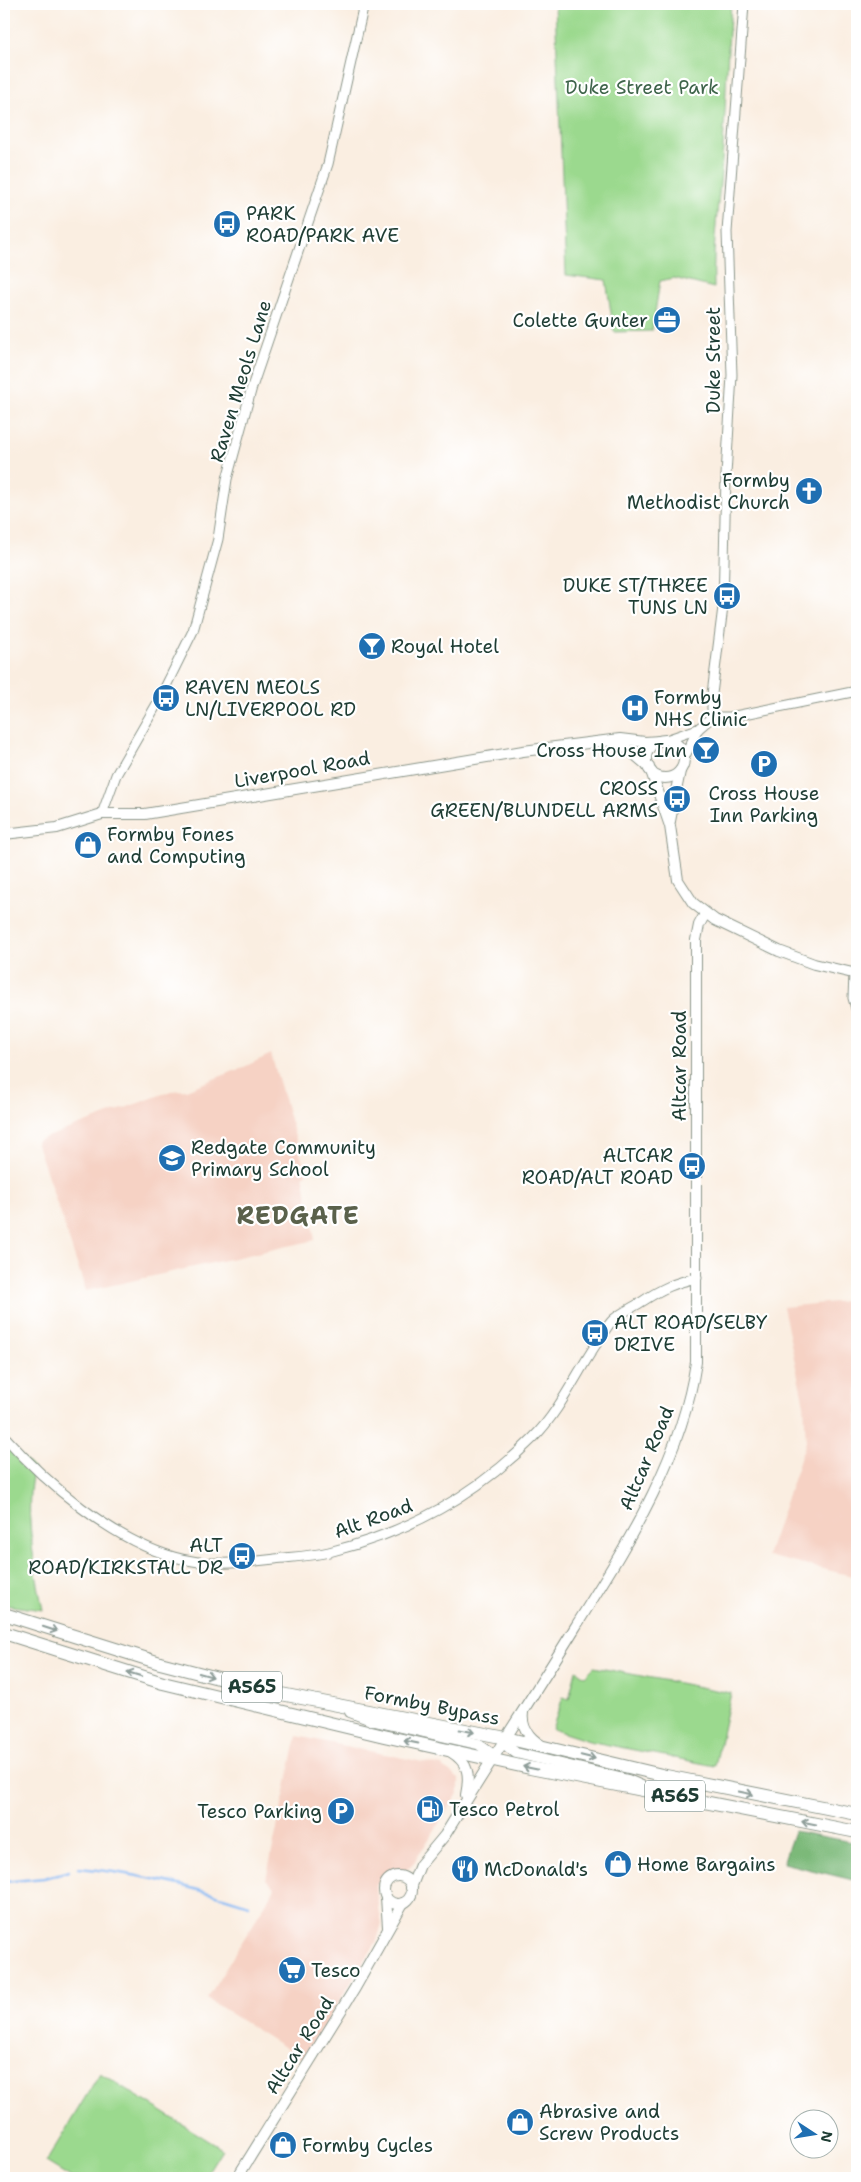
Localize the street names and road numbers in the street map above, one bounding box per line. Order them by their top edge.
street label: Raven Meols Lane [204,297,277,465]
street label: Duke Street [701,307,726,413]
street label: Liverpool Road [232,745,372,794]
street label: Altcar Road [667,1011,692,1121]
street label: Altcar Road [613,1402,680,1514]
street label: Alt Road [330,1493,416,1544]
road number: A565 [222,1671,282,1702]
street label: Formby Bypass [362,1680,502,1731]
road number: A565 [645,1780,705,1812]
street label: Altcar Road [259,1992,339,2099]

